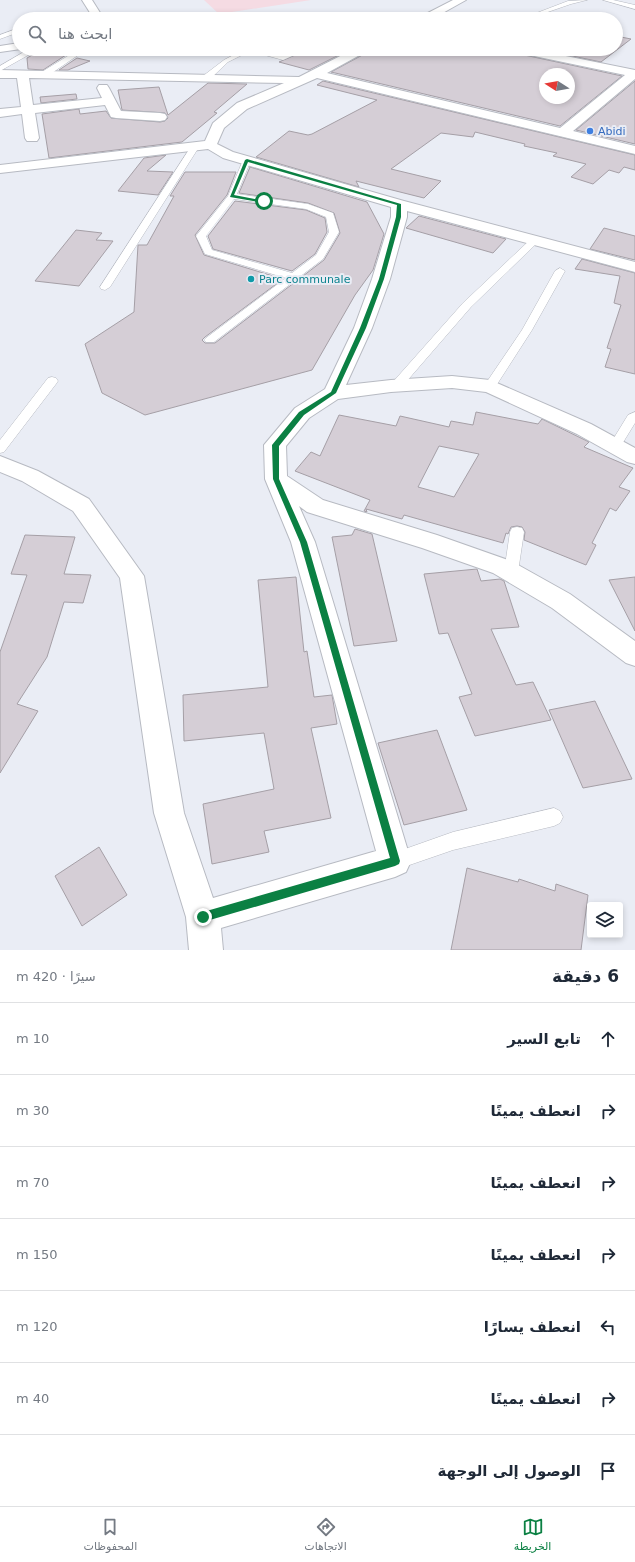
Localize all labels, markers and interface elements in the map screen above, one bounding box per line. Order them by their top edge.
search box [12,12,623,56]
icon: search [26,23,48,45]
text: ابحث هنا [58,25,113,43]
north arrow [539,68,575,104]
place label: Abidi [598,125,626,138]
marker: Abidi [585,126,595,136]
route start [255,192,273,210]
place label: Parc communale [259,273,351,286]
marker: Parc communale [246,274,256,284]
map controls [587,902,623,938]
button: layers [587,902,623,938]
route end [194,908,212,926]
text: 6 دقيقة [552,966,619,986]
text: سيرًا · 420 m [16,969,96,984]
icon: ahead [597,1028,619,1050]
text: تابع السير [507,1030,581,1048]
text: 10 m [16,1031,49,1046]
icon: right [597,1100,619,1122]
text: انعطف يمينًا [490,1102,581,1120]
text: 30 m [16,1103,49,1118]
icon: right [597,1172,619,1194]
text: انعطف يمينًا [490,1174,581,1192]
text: 70 m [16,1175,49,1190]
icon: right [597,1244,619,1266]
text: انعطف يمينًا [490,1246,581,1264]
text: 150 m [16,1247,58,1262]
icon: left [597,1316,619,1338]
text: انعطف يسارًا [484,1318,581,1336]
text: 120 m [16,1319,58,1334]
icon: right [597,1388,619,1410]
text: انعطف يمينًا [490,1390,581,1408]
text: 40 m [16,1391,49,1406]
icon: arrive [597,1460,619,1482]
text: الوصول إلى الوجهة [438,1462,581,1480]
tab: المحفوظات [84,1516,137,1553]
tab: الاتجاهات [304,1516,347,1553]
tab: الخريطة [514,1516,551,1553]

